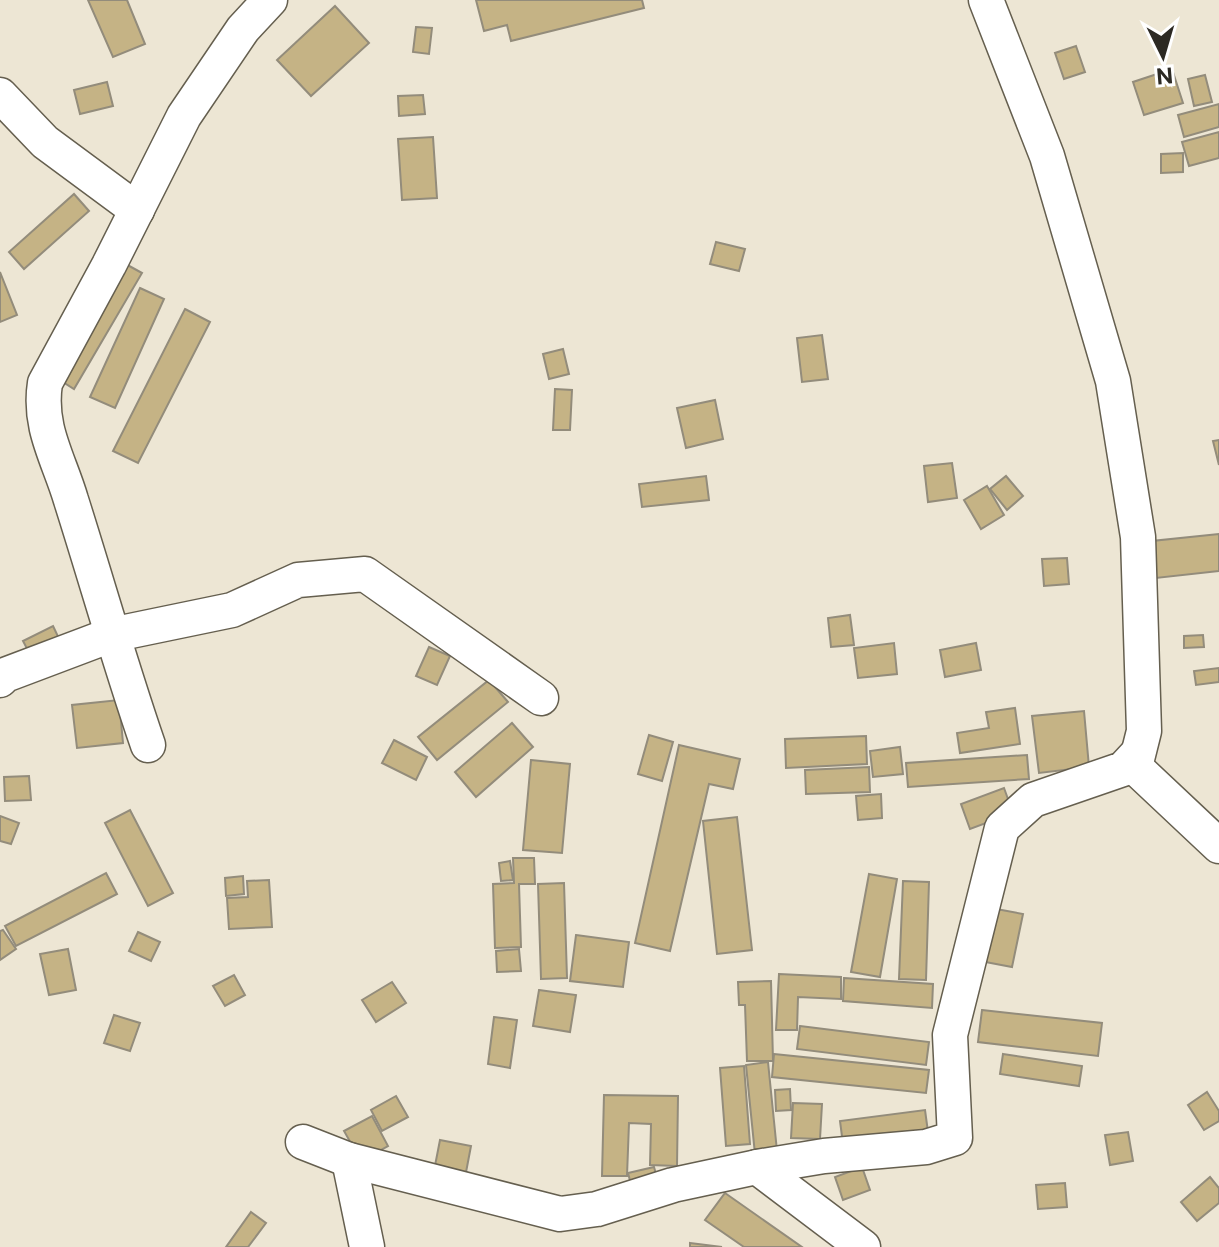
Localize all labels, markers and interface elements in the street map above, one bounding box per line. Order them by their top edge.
north arrow [1123,16,1203,96]
text: N [1155,62,1174,90]

